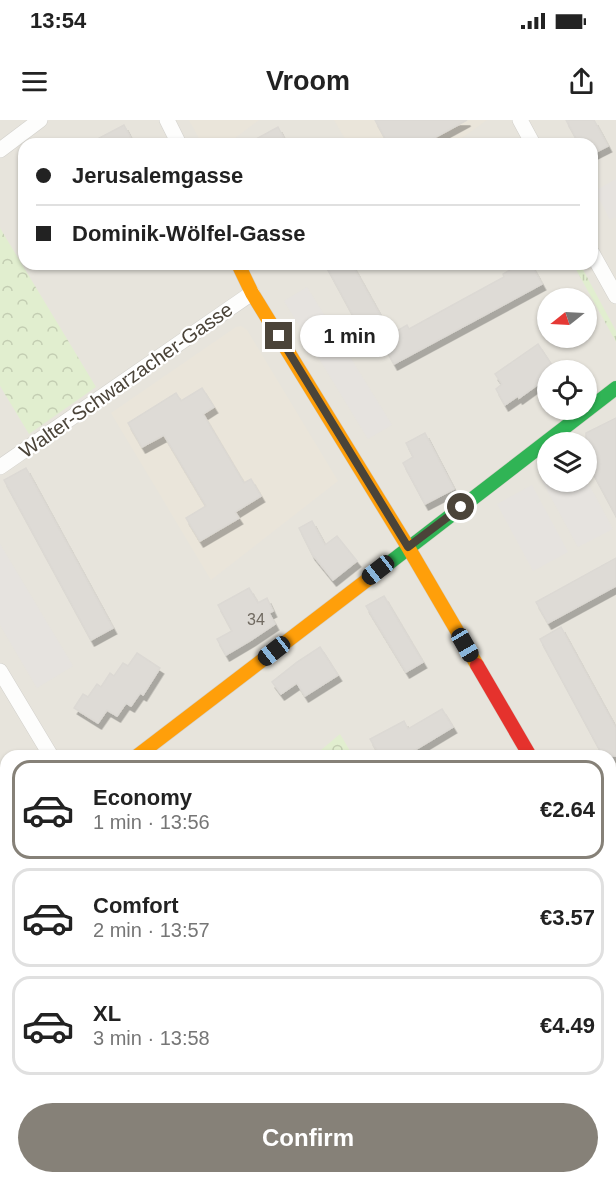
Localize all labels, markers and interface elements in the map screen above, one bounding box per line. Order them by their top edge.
text: 13:54 [30,8,86,33]
icon: menu [18,65,51,98]
icon: share [565,65,598,98]
text: Vroom [266,66,350,96]
text: Jerusalemgasse [72,163,243,188]
text: Dominik-Wölfel-Gasse [72,221,305,246]
north arrow [537,288,597,348]
map controls [537,288,597,492]
street label: Walter-Schwarzacher-Gasse [15,298,237,462]
callout: 1 min [300,315,399,357]
route end [265,322,292,349]
text: 1 min [323,325,376,347]
button: locate [537,360,597,420]
button: layers [537,432,597,492]
route start [447,493,474,520]
car [358,552,398,588]
house number: 34 [247,611,265,628]
car [448,625,482,665]
car [254,633,294,669]
icon: car [21,783,75,837]
text: Economy [93,785,192,810]
text: €2.64 [540,797,595,822]
text: 1 min · 13:56 [93,811,210,833]
icon: car [21,891,75,945]
text: Comfort [93,893,179,918]
text: €3.57 [540,905,595,930]
text: 2 min · 13:57 [93,919,210,941]
icon: car [21,999,75,1053]
text: XL [93,1001,121,1026]
text: €4.49 [540,1013,595,1038]
text: 3 min · 13:58 [93,1027,210,1049]
button: Confirm [18,1103,598,1172]

